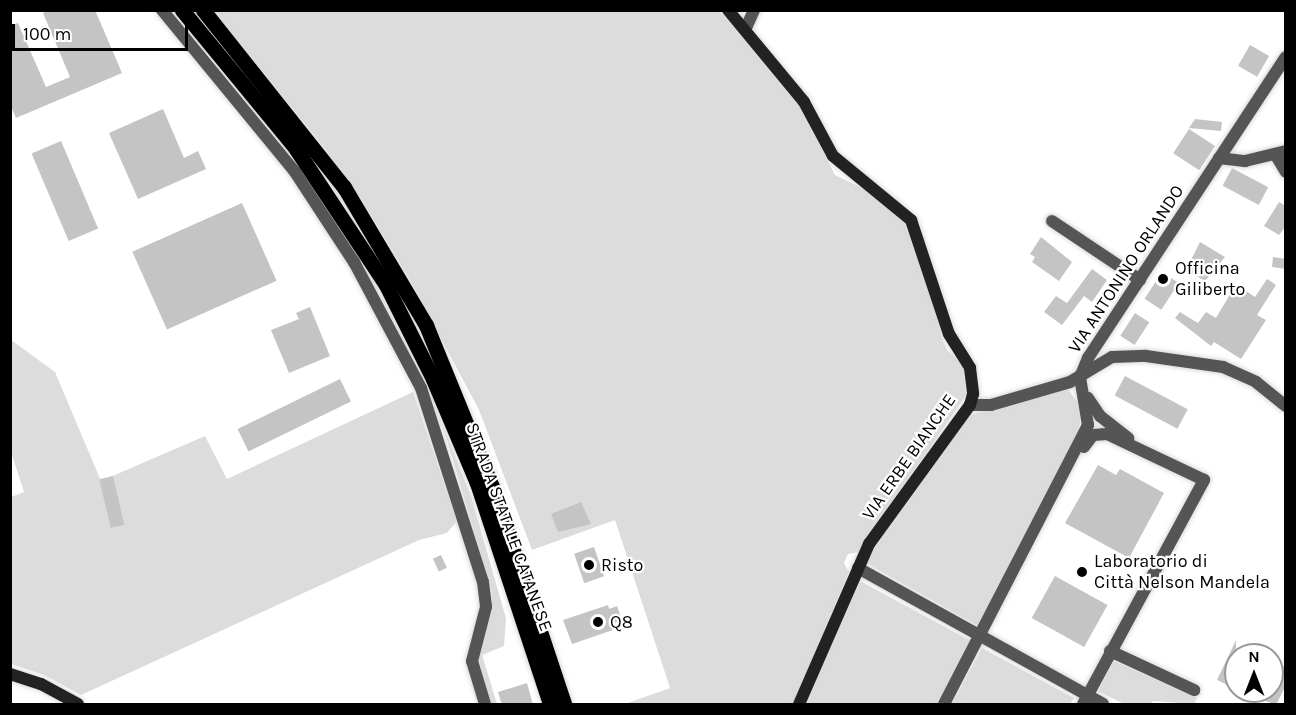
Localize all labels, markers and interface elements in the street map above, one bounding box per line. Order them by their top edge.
scale bar [15,12,190,50]
text: 100 m [23,23,71,45]
street label: VIA ANTONINO ORLANDO [1064,181,1188,357]
place label: Officina Giliberto [1175,258,1245,300]
marker: Officina Giliberto [1156,272,1170,286]
street label: VIA ERBE BIANCHE [858,390,960,524]
street label: STRADA STATALE CATANESE [461,420,557,634]
place label: Laboratorio di Città Nelson Mandela [1094,551,1270,594]
place label: Risto [601,554,643,576]
marker: Risto [582,558,596,572]
marker: Laboratorio di Città Nelson Mandela [1075,565,1089,579]
place label: Q8 [610,611,633,633]
marker: Q8 [591,615,605,629]
north arrow [1224,643,1284,703]
text: N [1248,647,1260,666]

